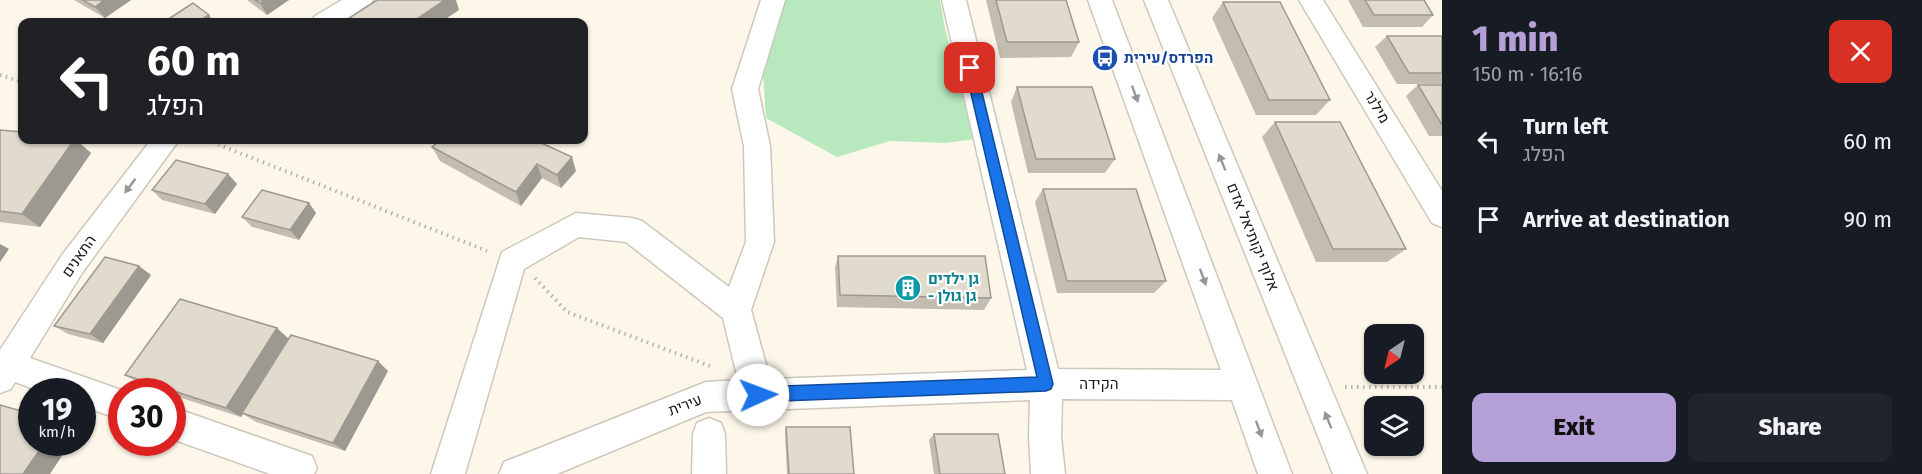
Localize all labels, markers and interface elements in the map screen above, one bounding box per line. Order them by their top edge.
text: 1 min [1472,17,1558,61]
button: close [1829,20,1892,83]
text: 60 m [147,36,241,86]
icon: left [48,42,126,120]
pin [944,42,995,93]
bus stop icon: הפרדס/עירית [1090,43,1120,73]
place label: הפרדס/עירית [1124,49,1213,67]
icon: arrive [953,51,986,84]
text: 150 m · 16:16 [1472,62,1582,86]
one-way arrow [1131,85,1141,103]
street label: מילנר [1360,88,1394,126]
text: הפלג [147,90,204,122]
text: Turn left [1523,113,1608,140]
icon: left [1472,125,1505,158]
text: 60 m [1843,128,1892,155]
text: הפלג [1523,142,1565,166]
one-way arrow [1217,152,1227,170]
one-way arrow [125,178,137,193]
street label: אלוף יקותיאל אדם [1223,180,1283,294]
icon: arrive [1472,203,1505,236]
text: Arrive at destination [1523,206,1730,233]
text: 90 m [1843,206,1892,233]
street label: התאנים [58,231,100,281]
one-way arrow [1199,268,1208,286]
place label: גן ילדים - גן גולן [928,270,979,305]
building icon: גן ילדים - גן גולן [893,273,923,303]
north arrow [1364,324,1424,384]
map controls [1364,324,1424,456]
position arrow [726,363,790,427]
street label: הקידה [1079,375,1119,393]
speed limit sign: 30 [108,378,186,456]
street label: עירית [666,390,704,420]
text: 19 [42,392,72,428]
button: Exit [1472,393,1676,462]
button: Share [1688,393,1892,462]
button: layers [1364,396,1424,456]
one-way arrow [1323,411,1332,429]
one-way arrow [1254,420,1264,438]
text: km/h [38,423,76,441]

